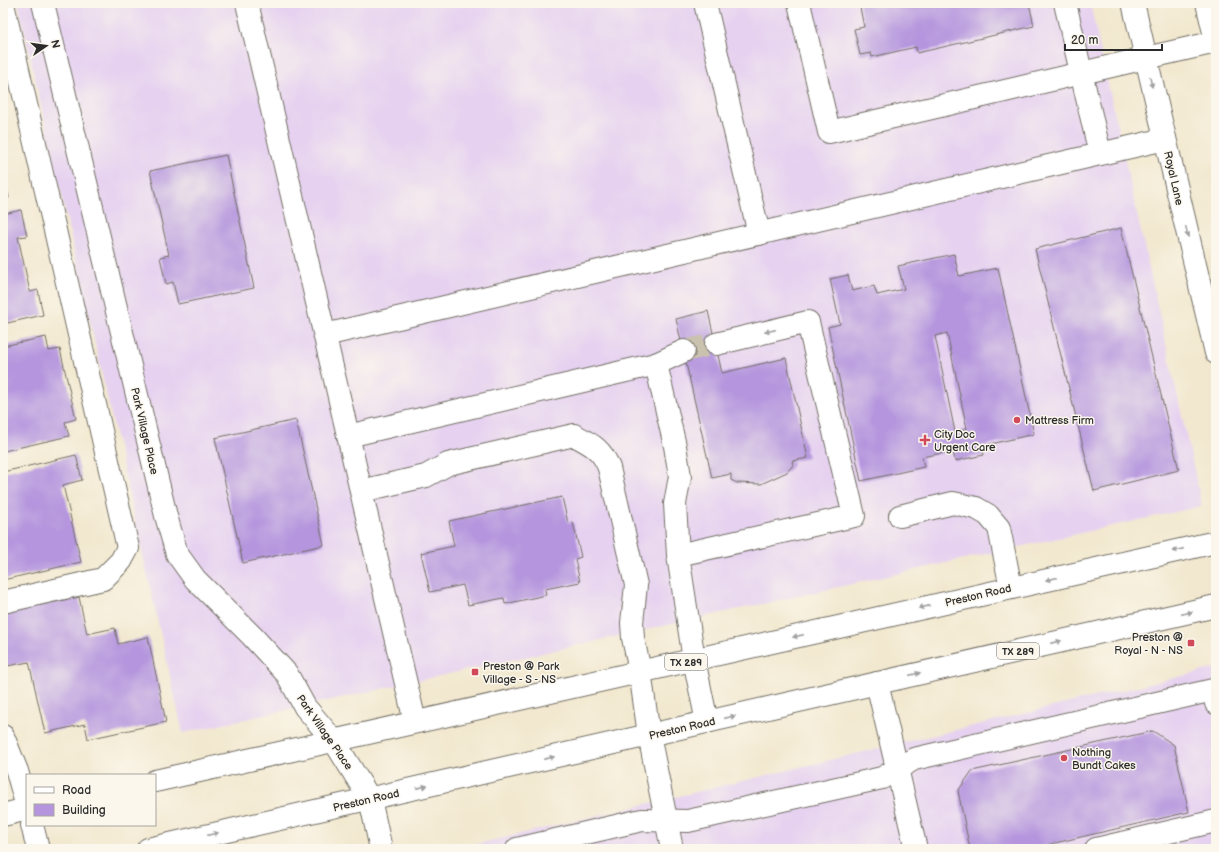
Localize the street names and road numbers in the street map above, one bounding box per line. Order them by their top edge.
street label: Royal Lane [1161,150,1186,207]
street label: Park Village Place [128,386,161,476]
street label: Preston Road [944,582,1013,609]
road number: TX 289 [997,643,1039,659]
road number: TX 289 [665,654,707,670]
street label: Park Village Place [294,692,356,773]
street label: Preston Road [648,715,717,742]
street label: Preston Road [332,787,401,814]

